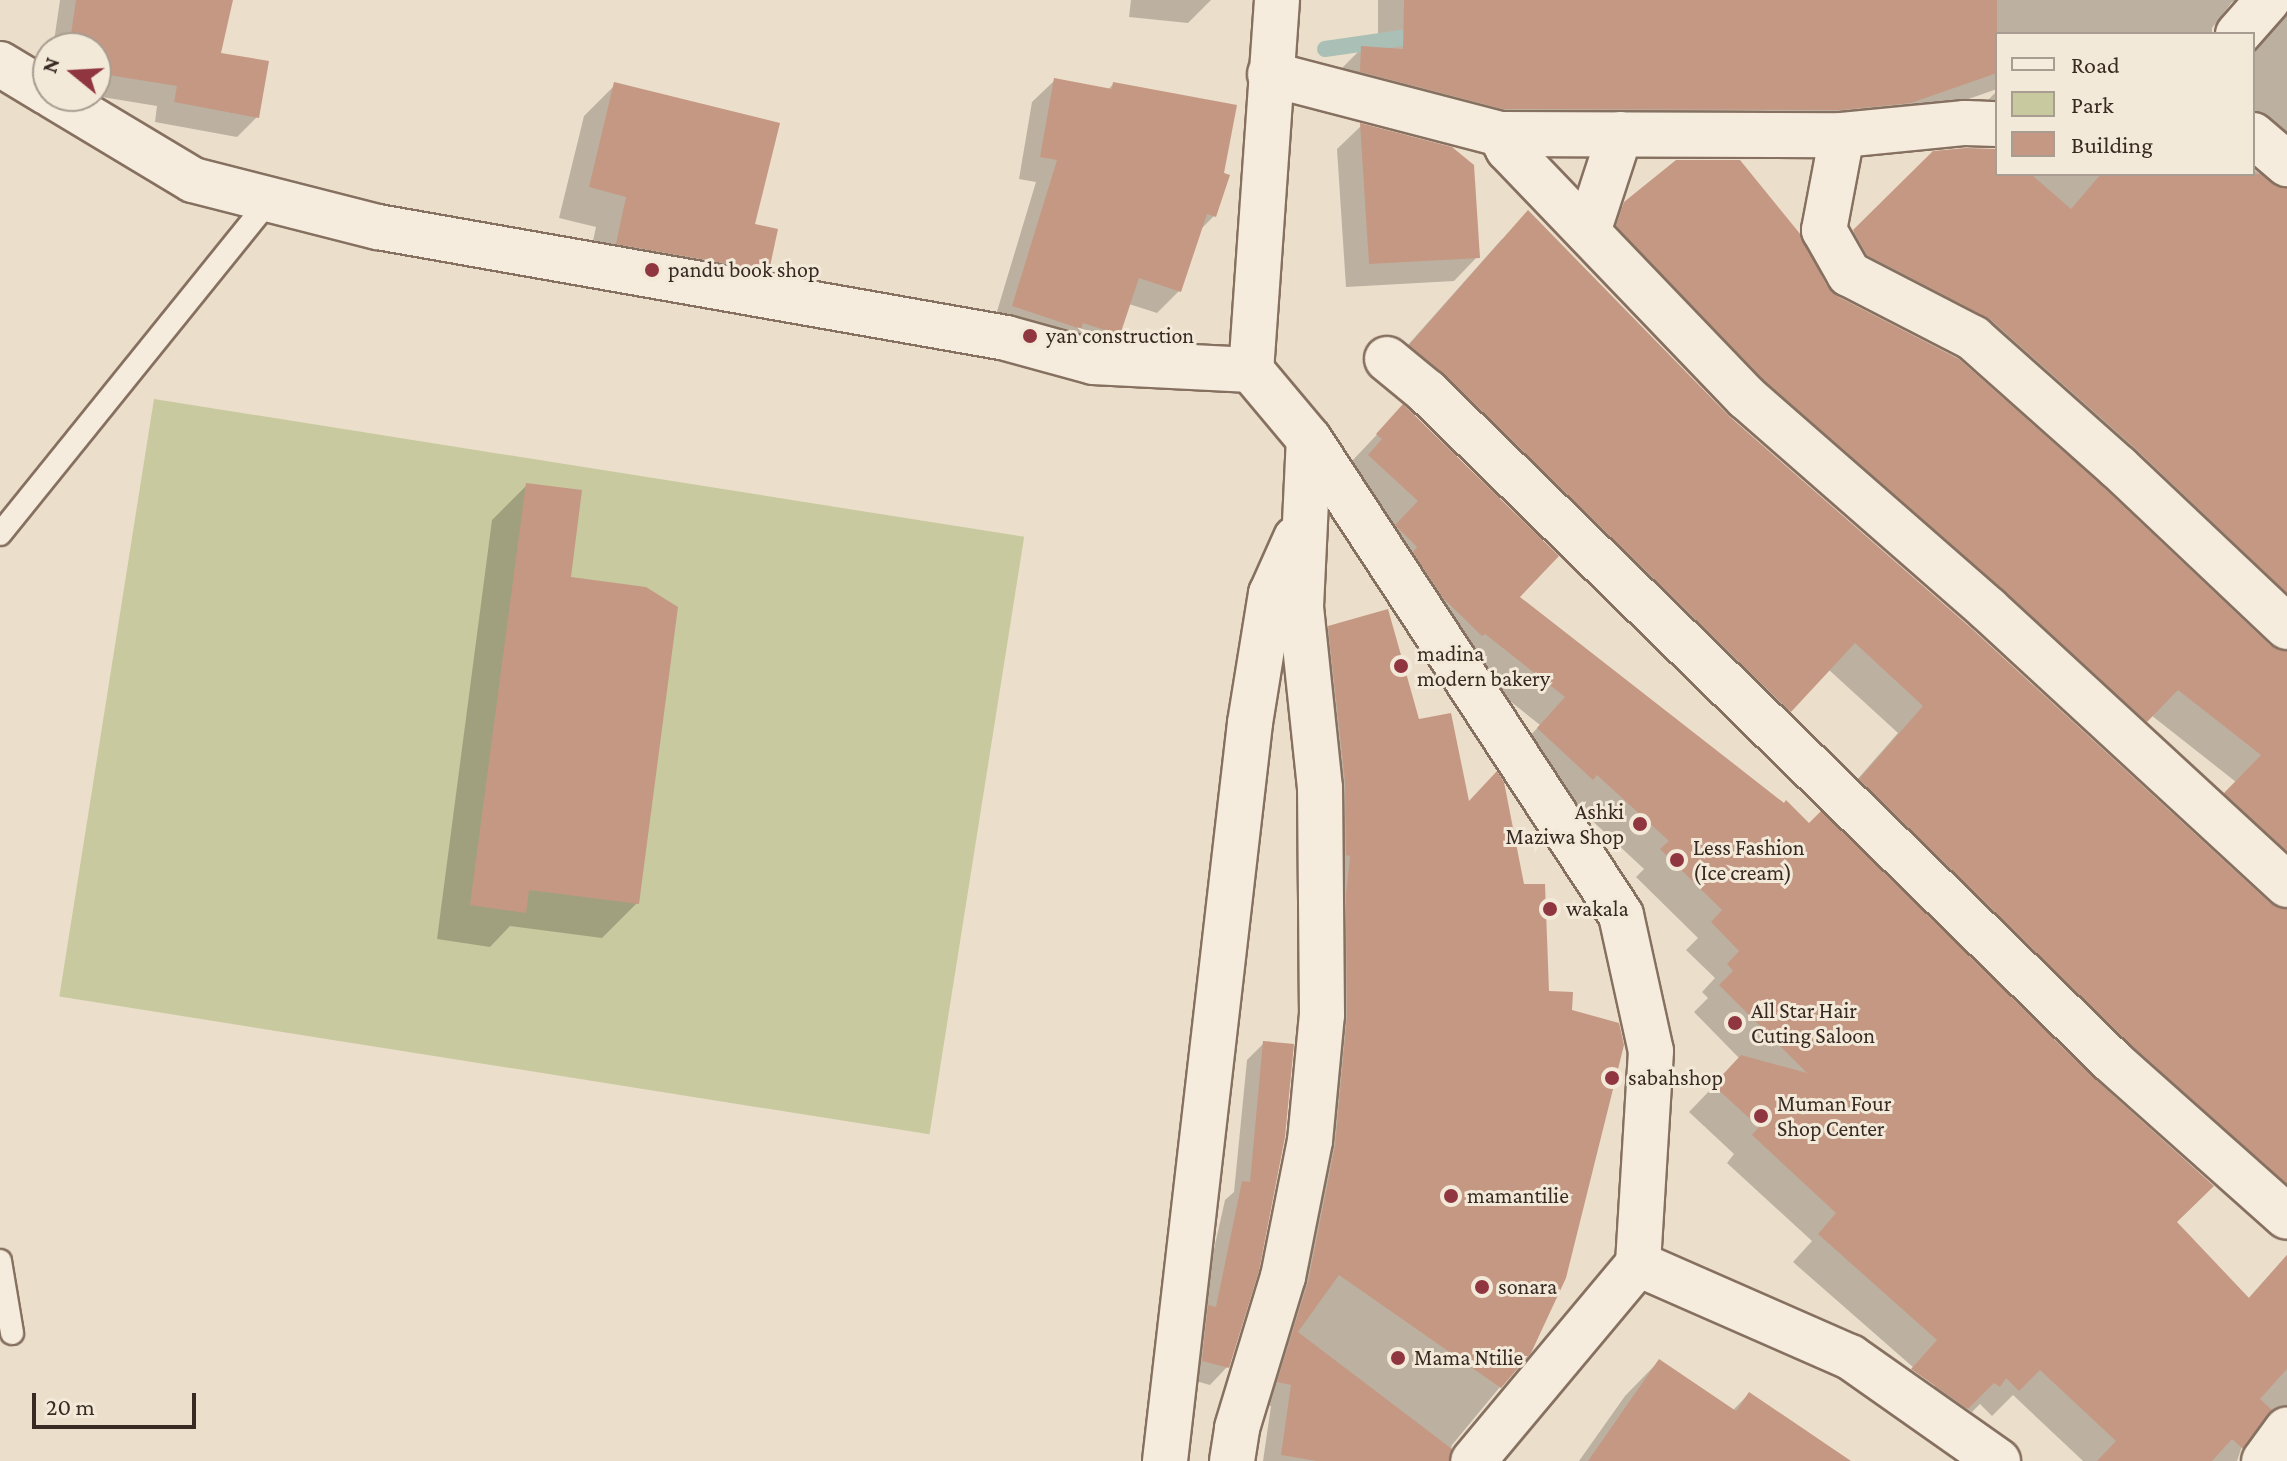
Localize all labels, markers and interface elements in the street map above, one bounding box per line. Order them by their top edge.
north arrow [32,32,112,112]
legend [1995,32,2255,176]
text: Road [2071,51,2120,78]
text: N [36,54,65,76]
text: Park [2071,91,2114,118]
text: Building [2071,131,2153,158]
place label: pandu book shop [668,257,820,283]
marker: pandu book shop [643,261,661,279]
place label: yan construction [1046,323,1194,349]
marker: yan construction [1021,327,1039,345]
place label: madina modern bakery [1417,640,1550,692]
marker: madina modern bakery [1392,657,1410,675]
place label: Ashki Maziwa Shop [1506,798,1624,850]
marker: Ashki Maziwa Shop [1631,815,1649,833]
place label: Less Fashion (Ice cream) [1693,834,1805,886]
marker: Less Fashion (Ice cream) [1668,851,1686,869]
place label: wakala [1566,896,1629,922]
marker: wakala [1541,900,1559,918]
place label: All Star Hair Cuting Saloon [1751,997,1875,1048]
marker: All Star Hair Cuting Saloon [1726,1014,1744,1032]
place label: sabahshop [1628,1065,1723,1091]
marker: sabahshop [1603,1069,1621,1087]
place label: Muman Four Shop Center [1777,1090,1891,1142]
marker: Muman Four Shop Center [1752,1107,1770,1125]
place label: mamantilie [1467,1183,1569,1209]
marker: mamantilie [1442,1187,1460,1205]
place label: sonara [1498,1274,1557,1300]
marker: sonara [1473,1278,1491,1296]
place label: Mama Ntilie [1414,1345,1523,1371]
marker: Mama Ntilie [1389,1349,1407,1367]
scale bar [36,1377,200,1427]
text: 20 m [46,1393,95,1420]

